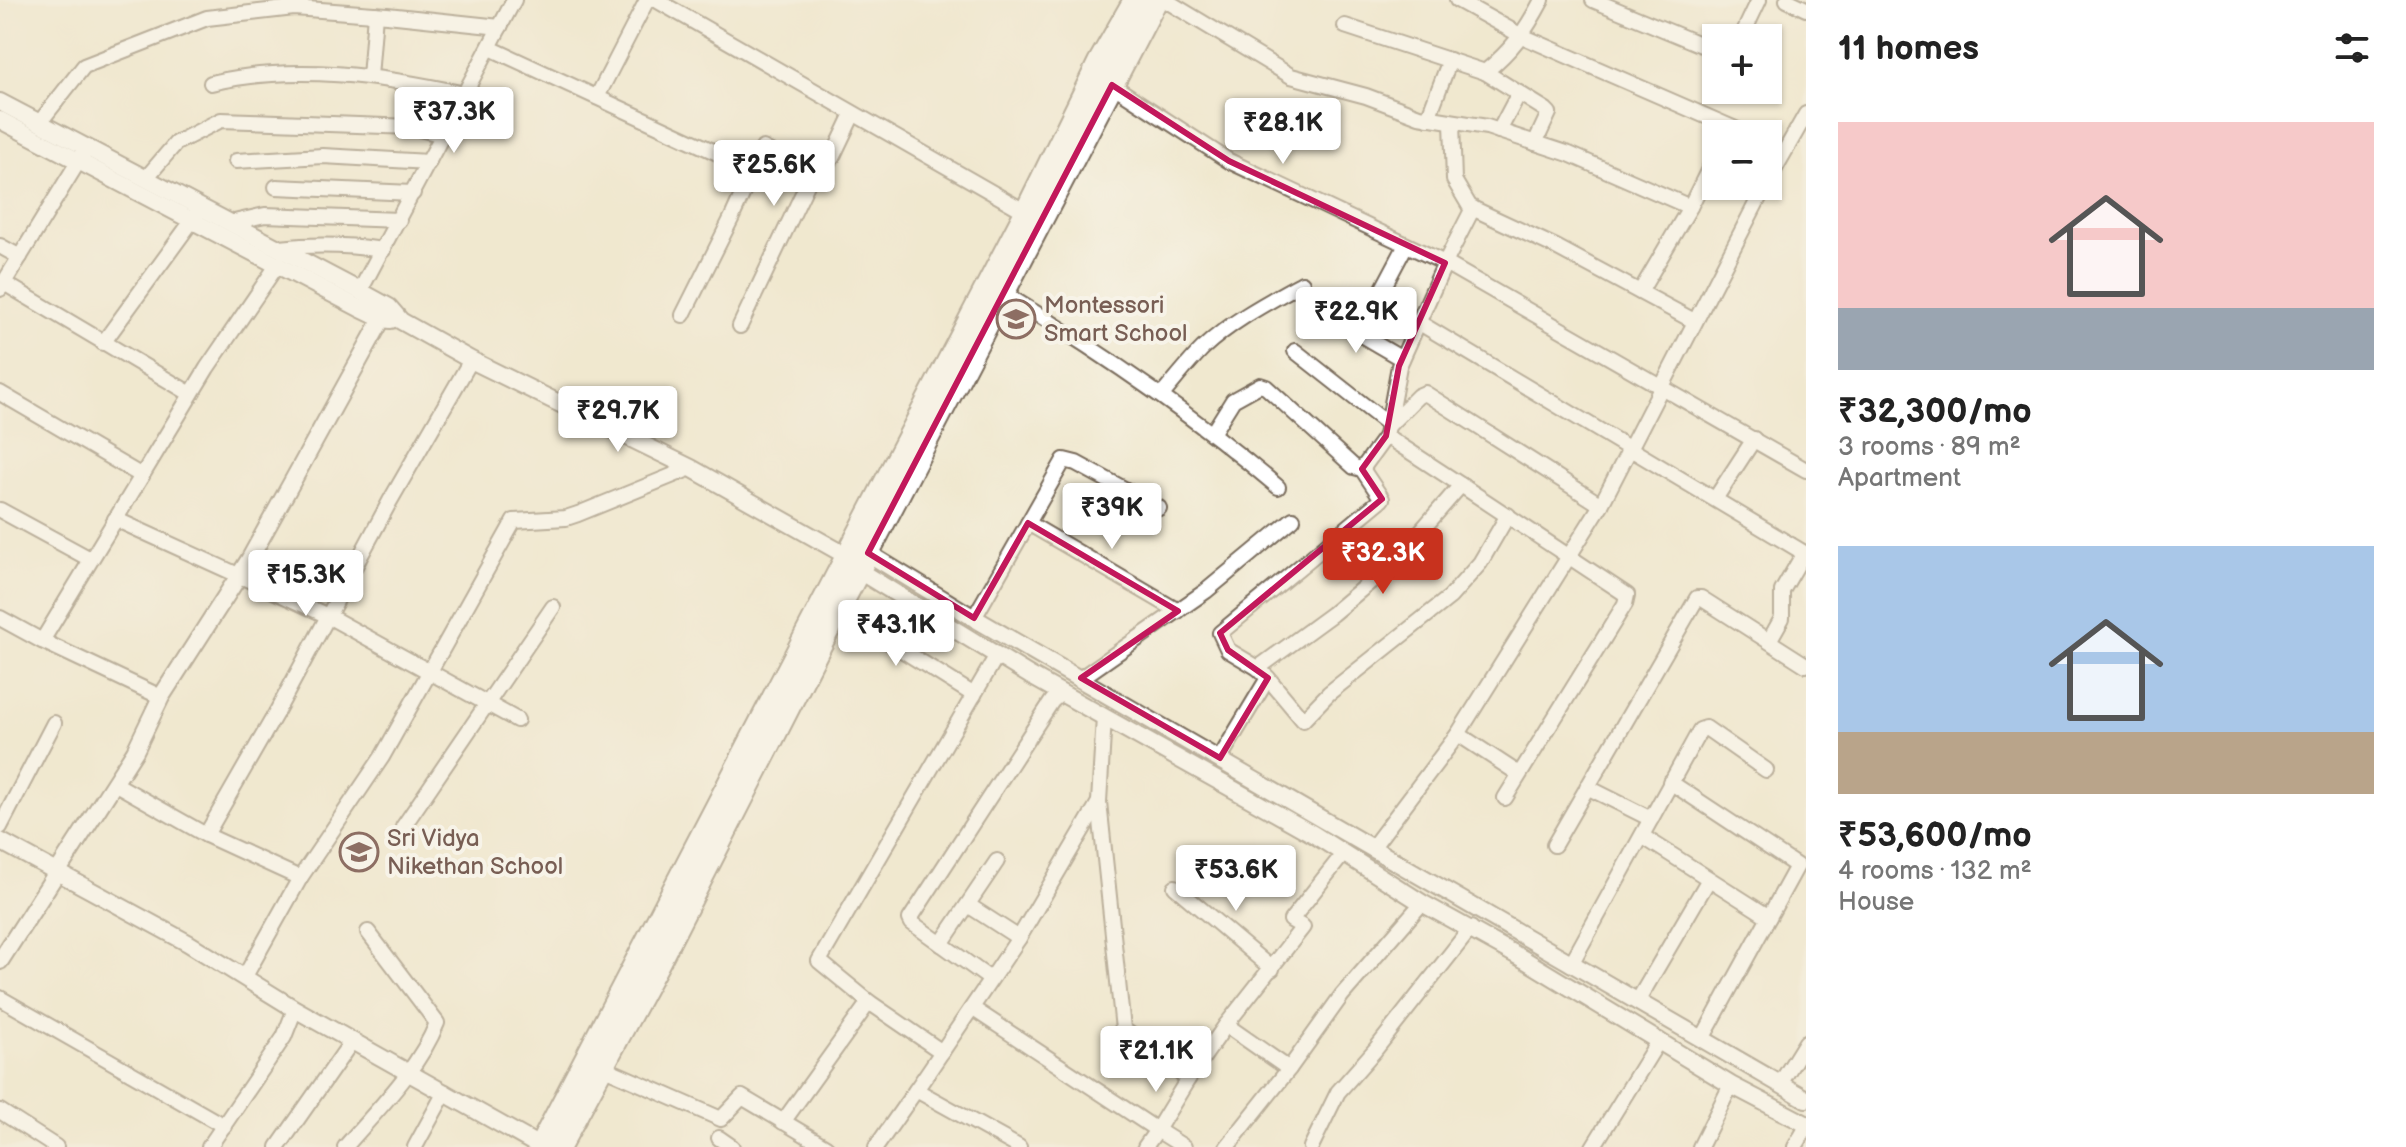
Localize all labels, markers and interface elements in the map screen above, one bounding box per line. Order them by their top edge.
map controls [1702,24,1782,200]
button: + [1702,24,1782,104]
icon: filters [2330,26,2374,70]
text: 11 homes [1838,28,1979,69]
pin: ₹37.3K [389,87,519,155]
text: ₹37.3K [413,97,496,128]
pin: ₹28.1K [1218,98,1348,166]
text: ₹28.1K [1243,108,1323,139]
button: − [1702,120,1782,200]
pin: ₹25.6K [709,140,839,208]
text: ₹25.6K [732,150,816,181]
icon: home [2034,174,2178,318]
pin: ₹22.9K [1291,287,1421,355]
place label: Montessori Smart School [1044,291,1187,348]
text: ₹22.9K [1314,297,1398,328]
school or university icon: Montessori Smart School [995,298,1037,340]
pin: ₹29.7K [553,386,683,454]
text: ₹32,300/mo [1838,391,2032,432]
text: ₹29.7K [576,396,660,427]
text: 3 rooms · 89 m² [1838,432,2021,463]
text: Apartment [1838,463,1961,494]
pin: ₹39K [1065,483,1159,551]
text: ₹39K [1081,493,1143,524]
pin: ₹32.3K [1318,528,1448,596]
text: ₹32.3K [1341,538,1425,569]
pin: ₹15.3K [241,550,371,618]
text: ₹15.3K [266,560,346,591]
icon: home [2034,598,2178,742]
pin: ₹43.1K [831,600,961,668]
text: ₹43.1K [856,610,936,641]
text: ₹53,600/mo [1838,815,2032,856]
place label: Sri Vidya Nikethan School [387,824,563,881]
school or university icon: Sri Vidya Nikethan School [338,831,380,873]
pin: ₹53.6K [1171,845,1301,913]
text: ₹53.6K [1194,855,1278,886]
text: 4 rooms · 132 m² [1838,856,2032,887]
text: House [1838,887,1914,918]
pin: ₹21.1K [1091,1026,1221,1094]
text: ₹21.1K [1118,1036,1194,1067]

